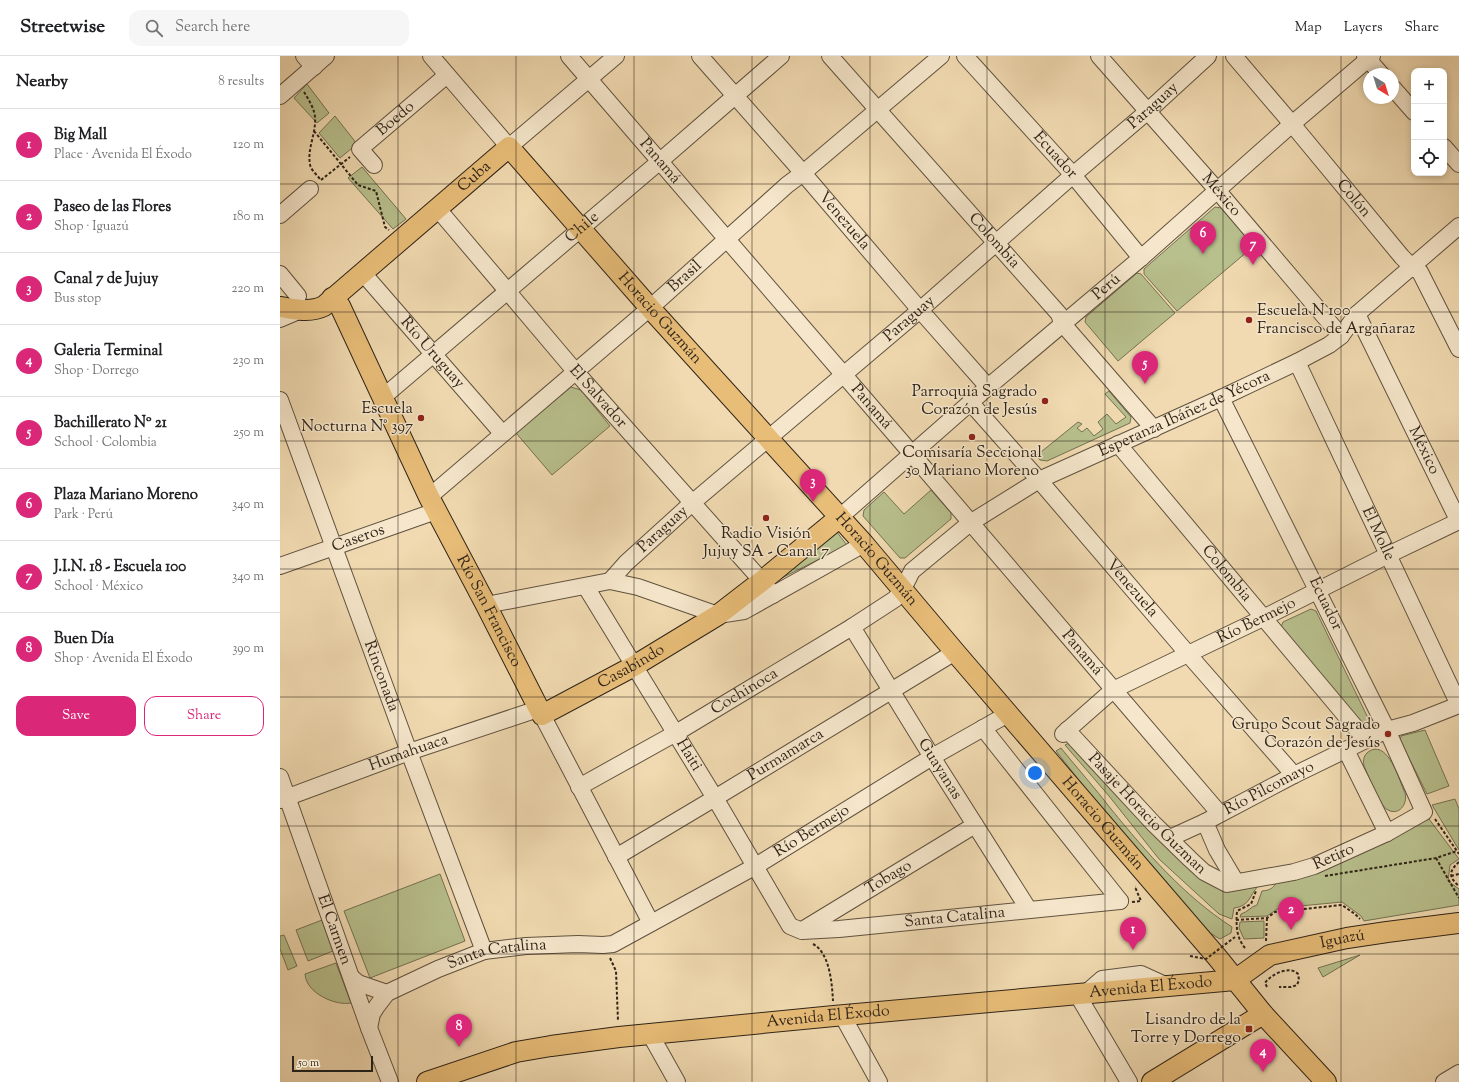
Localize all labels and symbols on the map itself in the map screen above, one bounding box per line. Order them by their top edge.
north arrow [1363,68,1399,104]
street label: Paraguay [1123,77,1184,135]
street label: Boedo [371,96,420,142]
street label: Ecuador [1027,126,1083,184]
street label: Panamá [634,133,686,190]
street label: Cuba [452,155,497,198]
street label: México [1196,168,1247,222]
street label: Colón [1331,174,1377,223]
street label: Venezuela [812,187,876,256]
street label: Chile [560,206,604,249]
street label: Colombia [963,208,1026,274]
pin: 6 [1190,221,1216,254]
pin: 7 [1240,232,1266,265]
street label: Brasil [663,255,708,298]
street label: Horacio Guzmán [612,267,708,370]
street label: Perú [1087,268,1126,306]
street label: Paraguay [878,290,940,348]
place label: Escuela N 100 Francisco de Argañaraz [1257,300,1415,341]
street label: Río Uruguay [394,312,470,394]
marker: Escuela N 100 Francisco de Argañaraz [1244,315,1254,325]
pin: 5 [1132,351,1158,384]
street label: El Salvador [563,360,632,433]
street label: Esperanza Ibáñez de Yécora [1095,365,1275,463]
street label: Panamá [845,379,898,435]
place label: Parroquia Sagrado Corazón de Jesús [912,381,1037,422]
marker: Parroquia Sagrado Corazón de Jesús [1040,396,1050,406]
place label: Escuela Nocturna N° 397 [301,398,414,439]
marker: Escuela Nocturna N° 397 [416,413,426,423]
street label: México [1402,423,1446,479]
marker: Comisaría Seccional 30 Mariano Moreno [967,432,977,442]
place label: Comisaría Seccional 30 Mariano Moreno [902,442,1042,483]
pin: 3 [800,469,826,502]
street label: Paraguay [633,500,693,559]
street label: El Molle [1356,503,1401,564]
street label: Horacio Guzmán [829,508,924,612]
marker: Radio Visión Jujuy SA - Canal 7 [761,513,771,523]
street label: Caseros [329,518,388,558]
place label: Radio Visión Jujuy SA - Canal 7 [702,523,829,564]
street label: Colombia [1196,540,1258,607]
street label: Río San Francisco [450,551,527,672]
street label: Venezuela [1100,554,1164,623]
street label: Ecuador [1302,573,1348,635]
street label: Río Bermejo [1213,592,1300,650]
street label: Panamá [1056,625,1109,681]
street label: Rinconada [358,637,405,716]
street label: Casabindo [594,638,669,695]
street label: Cochinoca [706,662,783,721]
place label: Grupo Scout Sagrado Corazón de Jesús [1232,714,1380,755]
street label: Purmamarca [743,723,829,787]
street label: Humahuaca [366,728,452,777]
marker: Grupo Scout Sagrado Corazón de Jesús [1383,729,1393,739]
street label: Haiti [670,734,708,776]
street label: Guayanas [912,734,968,804]
street label: Pasaje Horacio Guzman [1082,748,1212,881]
street label: Río Pilcomayo [1220,755,1318,821]
your location [1025,763,1045,783]
street label: Horacio Guzmán [1056,772,1150,876]
street label: Río Bermejo [770,799,854,863]
street label: Retiro [1309,838,1358,876]
street label: Tobago [861,854,916,901]
street label: El Carmen [311,891,357,969]
pin: 2 [1278,897,1304,930]
street label: Santa Catalina [903,901,1007,934]
pin: 1 [1120,917,1146,950]
street label: Iguazú [1318,924,1366,955]
street label: Santa Catalina [444,934,547,976]
street label: Avenida El Éxodo [1088,971,1213,1005]
street label: Avenida El Éxodo [765,1000,891,1034]
place label: Lisandro de la Torre y Dorrego [1131,1009,1242,1050]
pin: 8 [446,1014,472,1047]
marker: Lisandro de la Torre y Dorrego [1244,1024,1254,1034]
pin: 4 [1250,1039,1276,1072]
scale bar [292,1054,373,1073]

